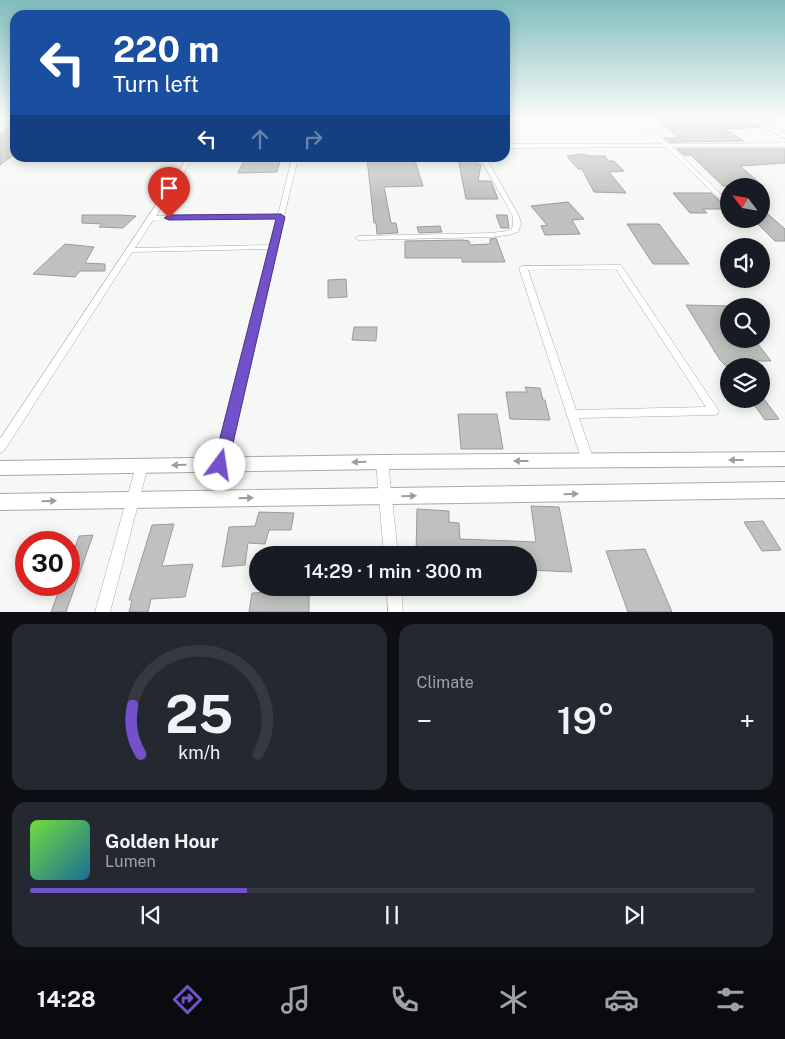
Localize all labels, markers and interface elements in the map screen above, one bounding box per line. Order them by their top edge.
text: 220 m [113,29,219,70]
icon: left [30,30,95,95]
text: Turn left [113,71,199,97]
icon: left [193,125,221,153]
icon: ahead [246,125,274,153]
icon: right [299,125,327,153]
pin [148,167,190,218]
icon: arrive [155,174,183,202]
north arrow [720,178,770,228]
map controls [720,178,770,408]
button: sound [720,238,770,288]
button: search [720,298,770,348]
button: layers [720,358,770,408]
position arrow [193,438,245,490]
one-way arrow [728,456,744,464]
one-way arrow [513,457,529,465]
one-way arrow [351,459,367,467]
one-way arrow [171,462,187,470]
one-way arrow [563,490,579,498]
one-way arrow [401,492,417,500]
one-way arrow [238,494,254,502]
one-way arrow [41,497,57,505]
speed limit sign: 30 [15,531,80,596]
text: 14:29 · 1 min · 300 m [304,560,482,582]
text: Climate [417,673,474,692]
text: 25 [165,684,233,745]
text: 19° [557,698,615,743]
text: − [417,704,432,737]
text: + [739,704,755,737]
text: km/h [178,742,220,763]
text: Golden Hour [105,830,219,852]
text: Lumen [105,852,156,871]
icon: previous [137,901,165,929]
icon: pause [378,901,406,929]
icon: next [620,901,648,929]
icon: directions [170,982,205,1017]
icon: music [278,982,313,1017]
icon: phone [387,982,422,1017]
icon: climate [496,982,531,1017]
icon: car [604,982,639,1017]
icon: filters [713,982,748,1017]
text: 14:28 [37,986,96,1012]

